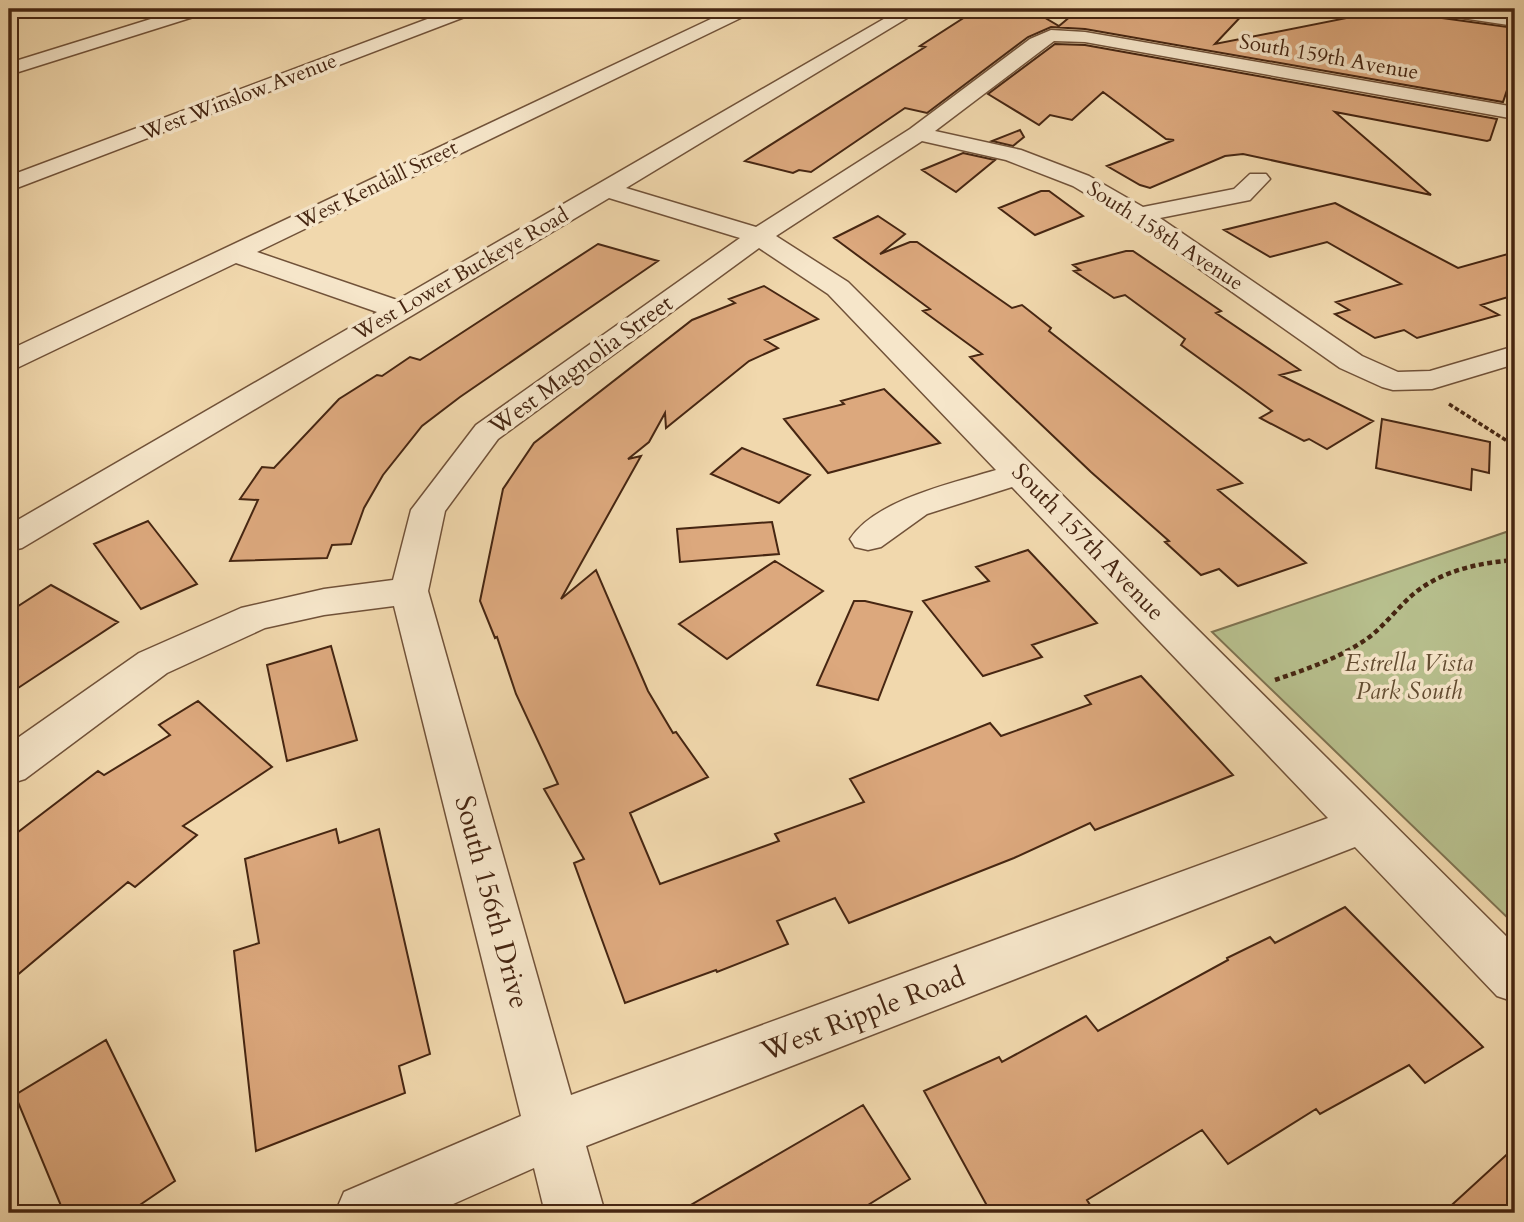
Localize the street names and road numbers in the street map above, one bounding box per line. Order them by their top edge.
street label: South 159th Avenue [1237,27,1421,87]
street label: West Winslow Avenue [136,46,341,148]
street label: West Kendall Street [291,133,463,237]
street label: South 158th Avenue [1081,174,1249,298]
street label: West Lower Buckeye Road [347,200,574,348]
street label: West Magnolia Street [482,287,680,444]
street label: South 157th Avenue [1004,456,1172,628]
street label: South 156th Drive [445,791,539,1013]
street label: West Ripple Road [755,958,970,1071]

